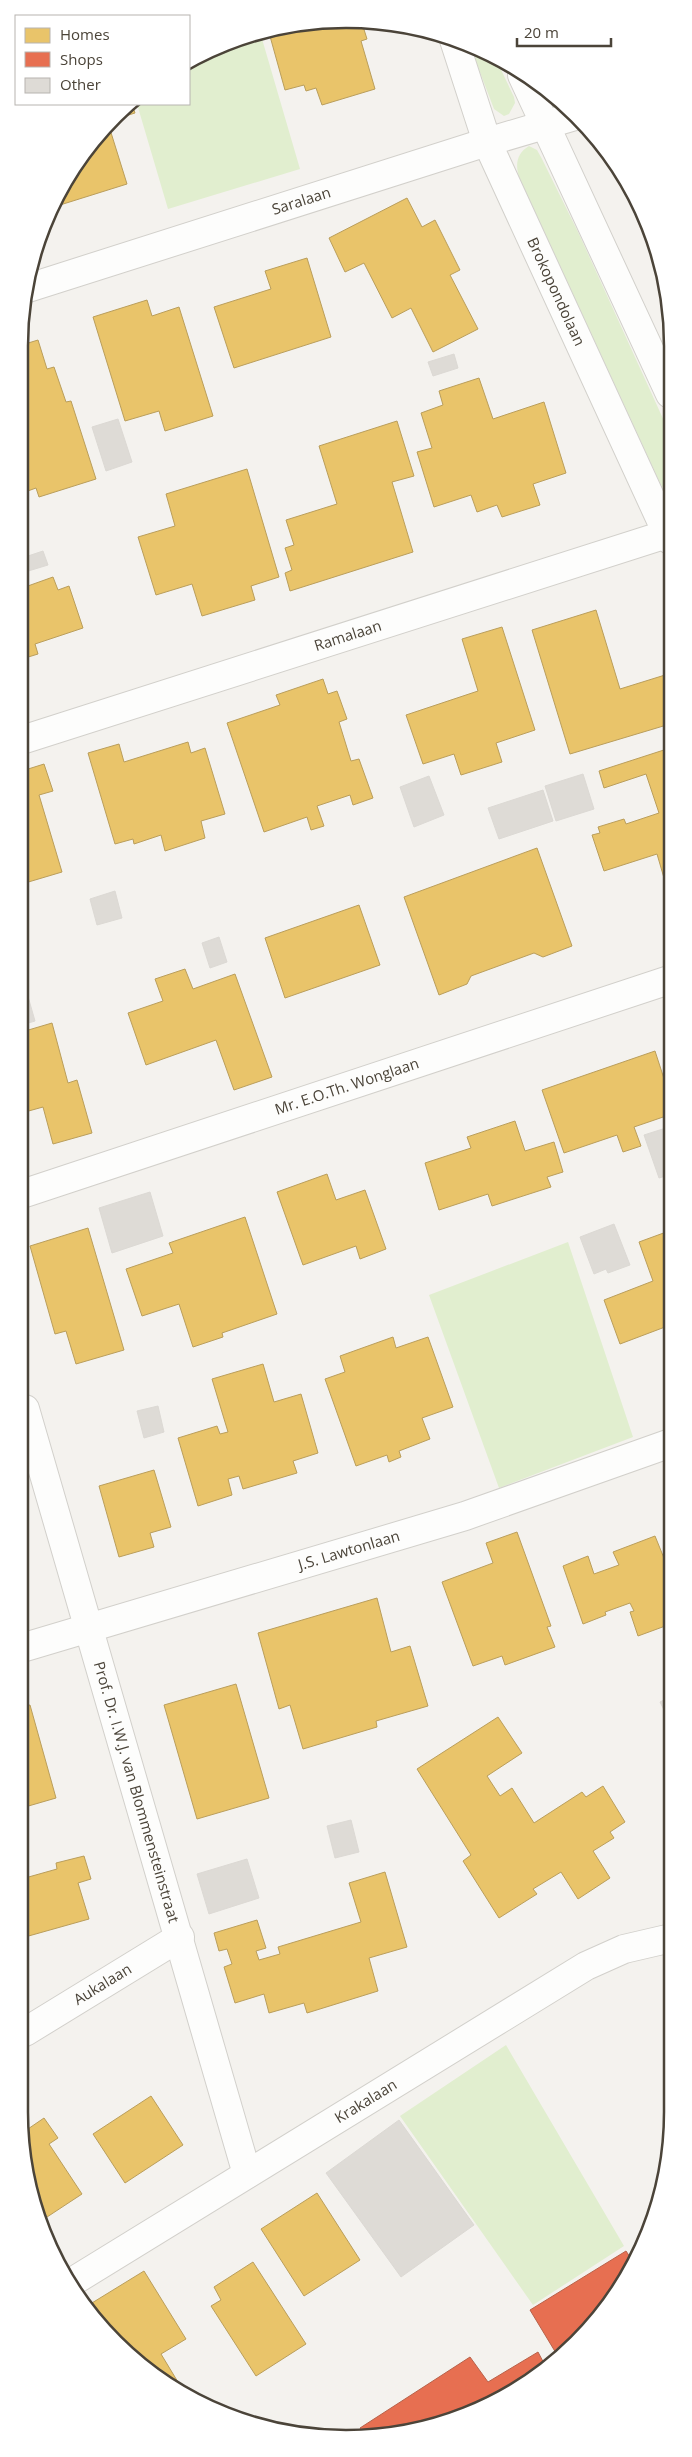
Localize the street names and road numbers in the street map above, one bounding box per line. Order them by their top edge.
street label: Saralaan [269,181,333,219]
street label: Brokopondolaan [523,234,590,349]
street label: Ramalaan [311,615,384,655]
street label: Mr. E.O.Th. Wonglaan [272,1052,421,1119]
street label: J.S. Lawtonlaan [293,1525,402,1575]
street label: Prof. Dr. I.W.J. van Blommensteinstraat [90,1659,185,1925]
street label: Aukalaan [69,1958,135,2009]
street label: Krakalaan [330,2074,400,2127]

